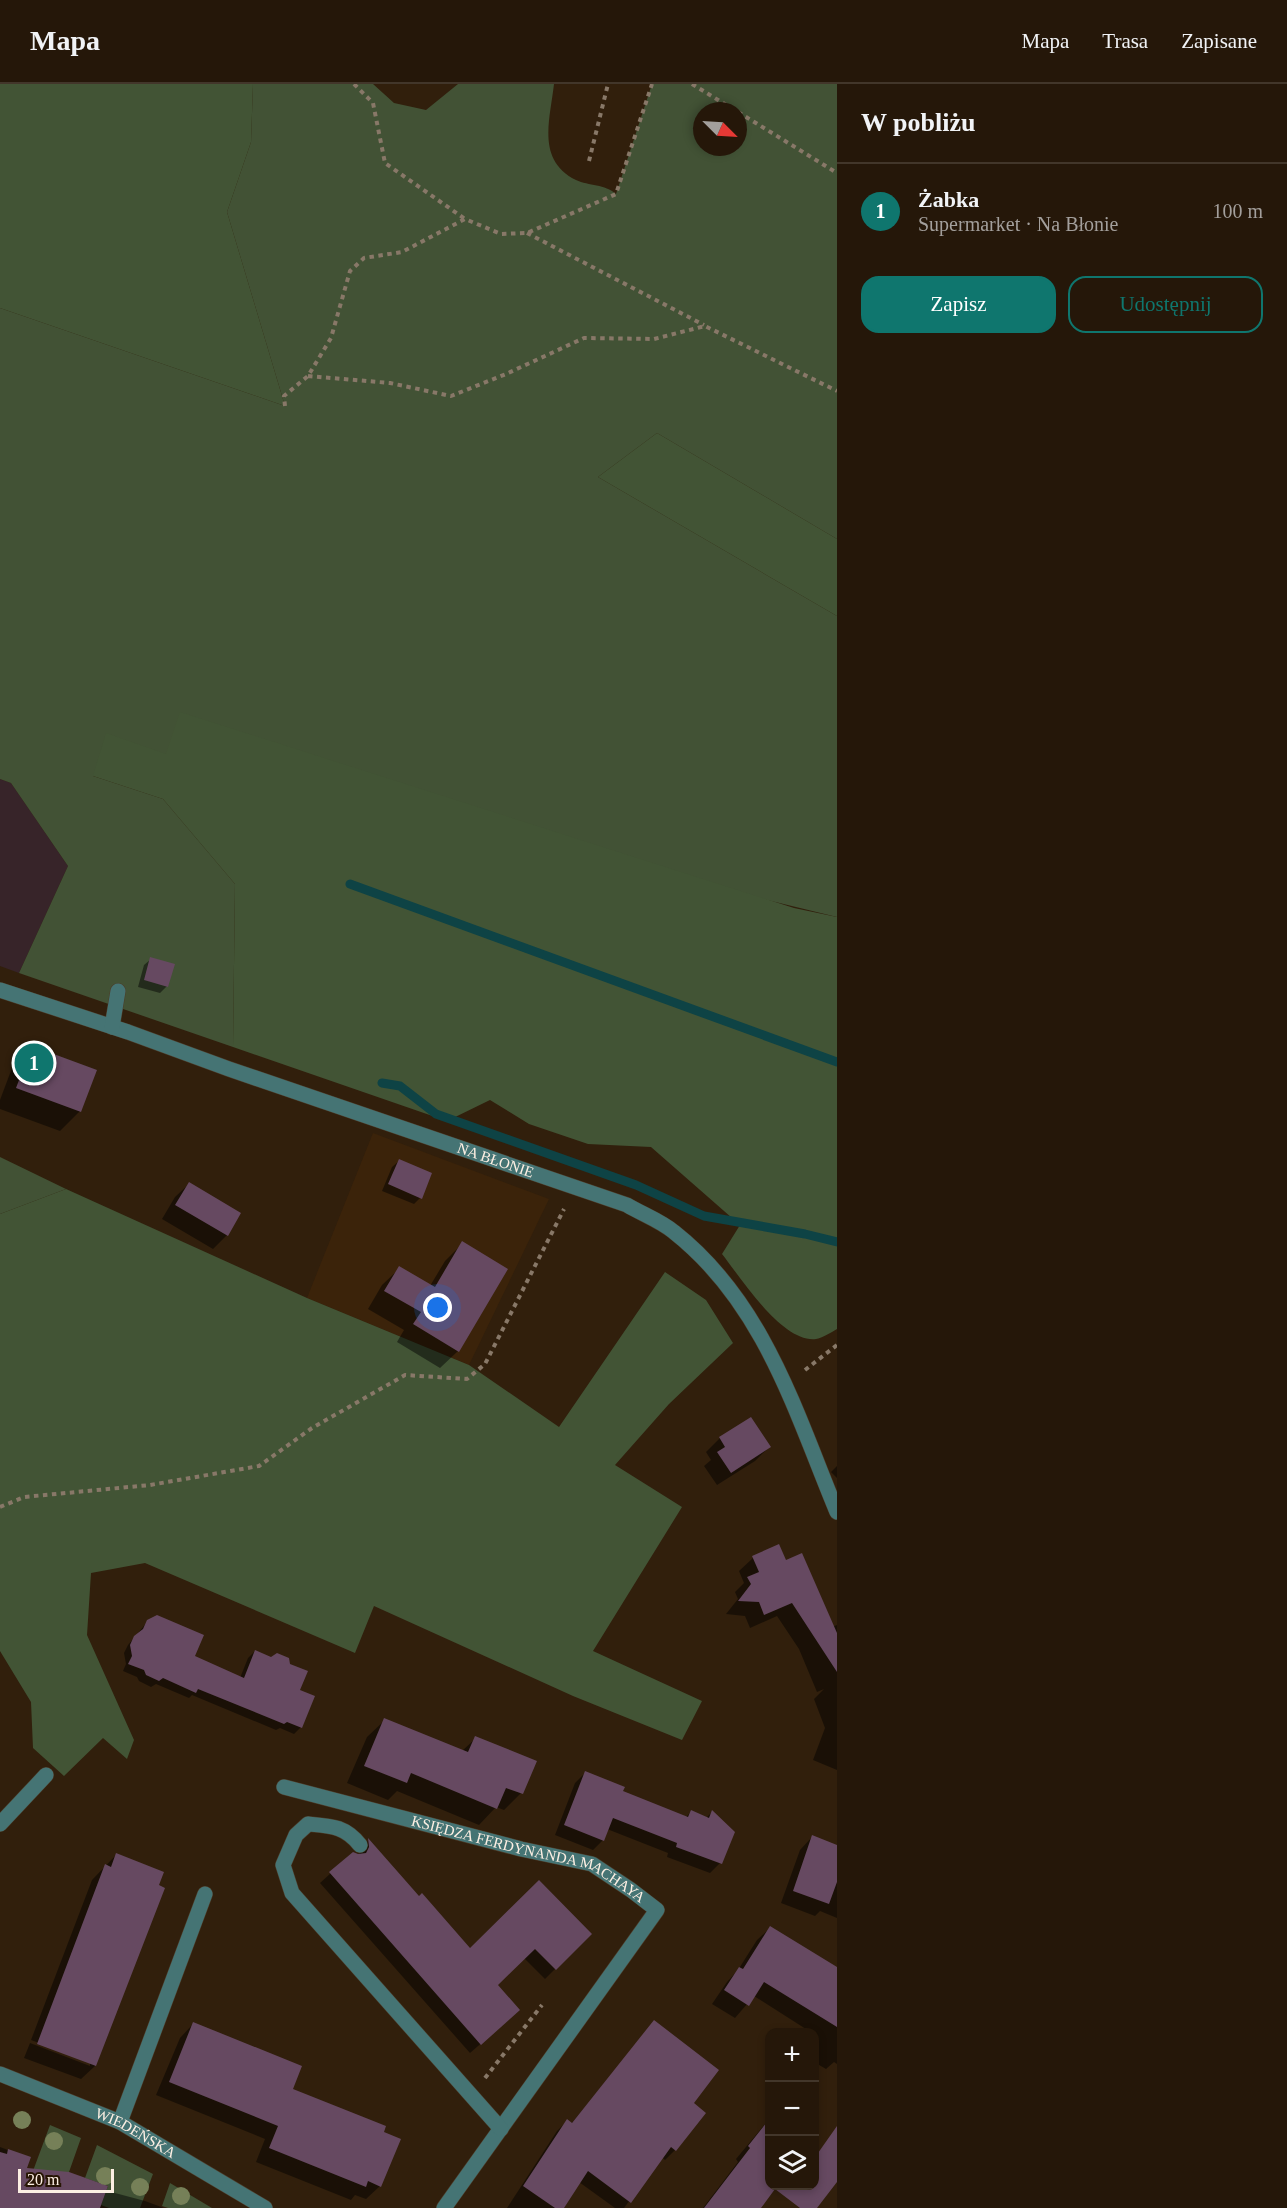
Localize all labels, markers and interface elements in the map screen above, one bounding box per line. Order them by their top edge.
text: Mapa [30,25,100,56]
text: Mapa [1021,29,1069,53]
text: Trasa [1102,29,1148,53]
text: Zapisane [1181,29,1257,53]
north arrow [693,102,747,156]
text: W pobliżu [861,108,975,137]
text: Żabka [918,187,979,212]
text: 1 [876,200,886,222]
text: 100 m [1212,200,1263,222]
text: Supermarket · Na Błonie [918,213,1119,235]
button: Zapisz [861,276,1056,333]
button: Udostępnij [1068,276,1263,333]
pin: 1 [15,1040,54,1086]
street label: NA BŁONIE [455,1140,536,1181]
your location [423,1293,452,1322]
street label: KSIĘDZA FERDYNANDA MACHAYA [410,1813,648,1906]
map controls [765,2028,819,2190]
button: + [765,2028,819,2082]
button: − [765,2082,819,2136]
street label: WIEDEŃSKA [93,2105,179,2161]
button: layers [765,2136,819,2190]
scale bar [18,2166,114,2194]
text: 20 m [27,2171,59,2188]

